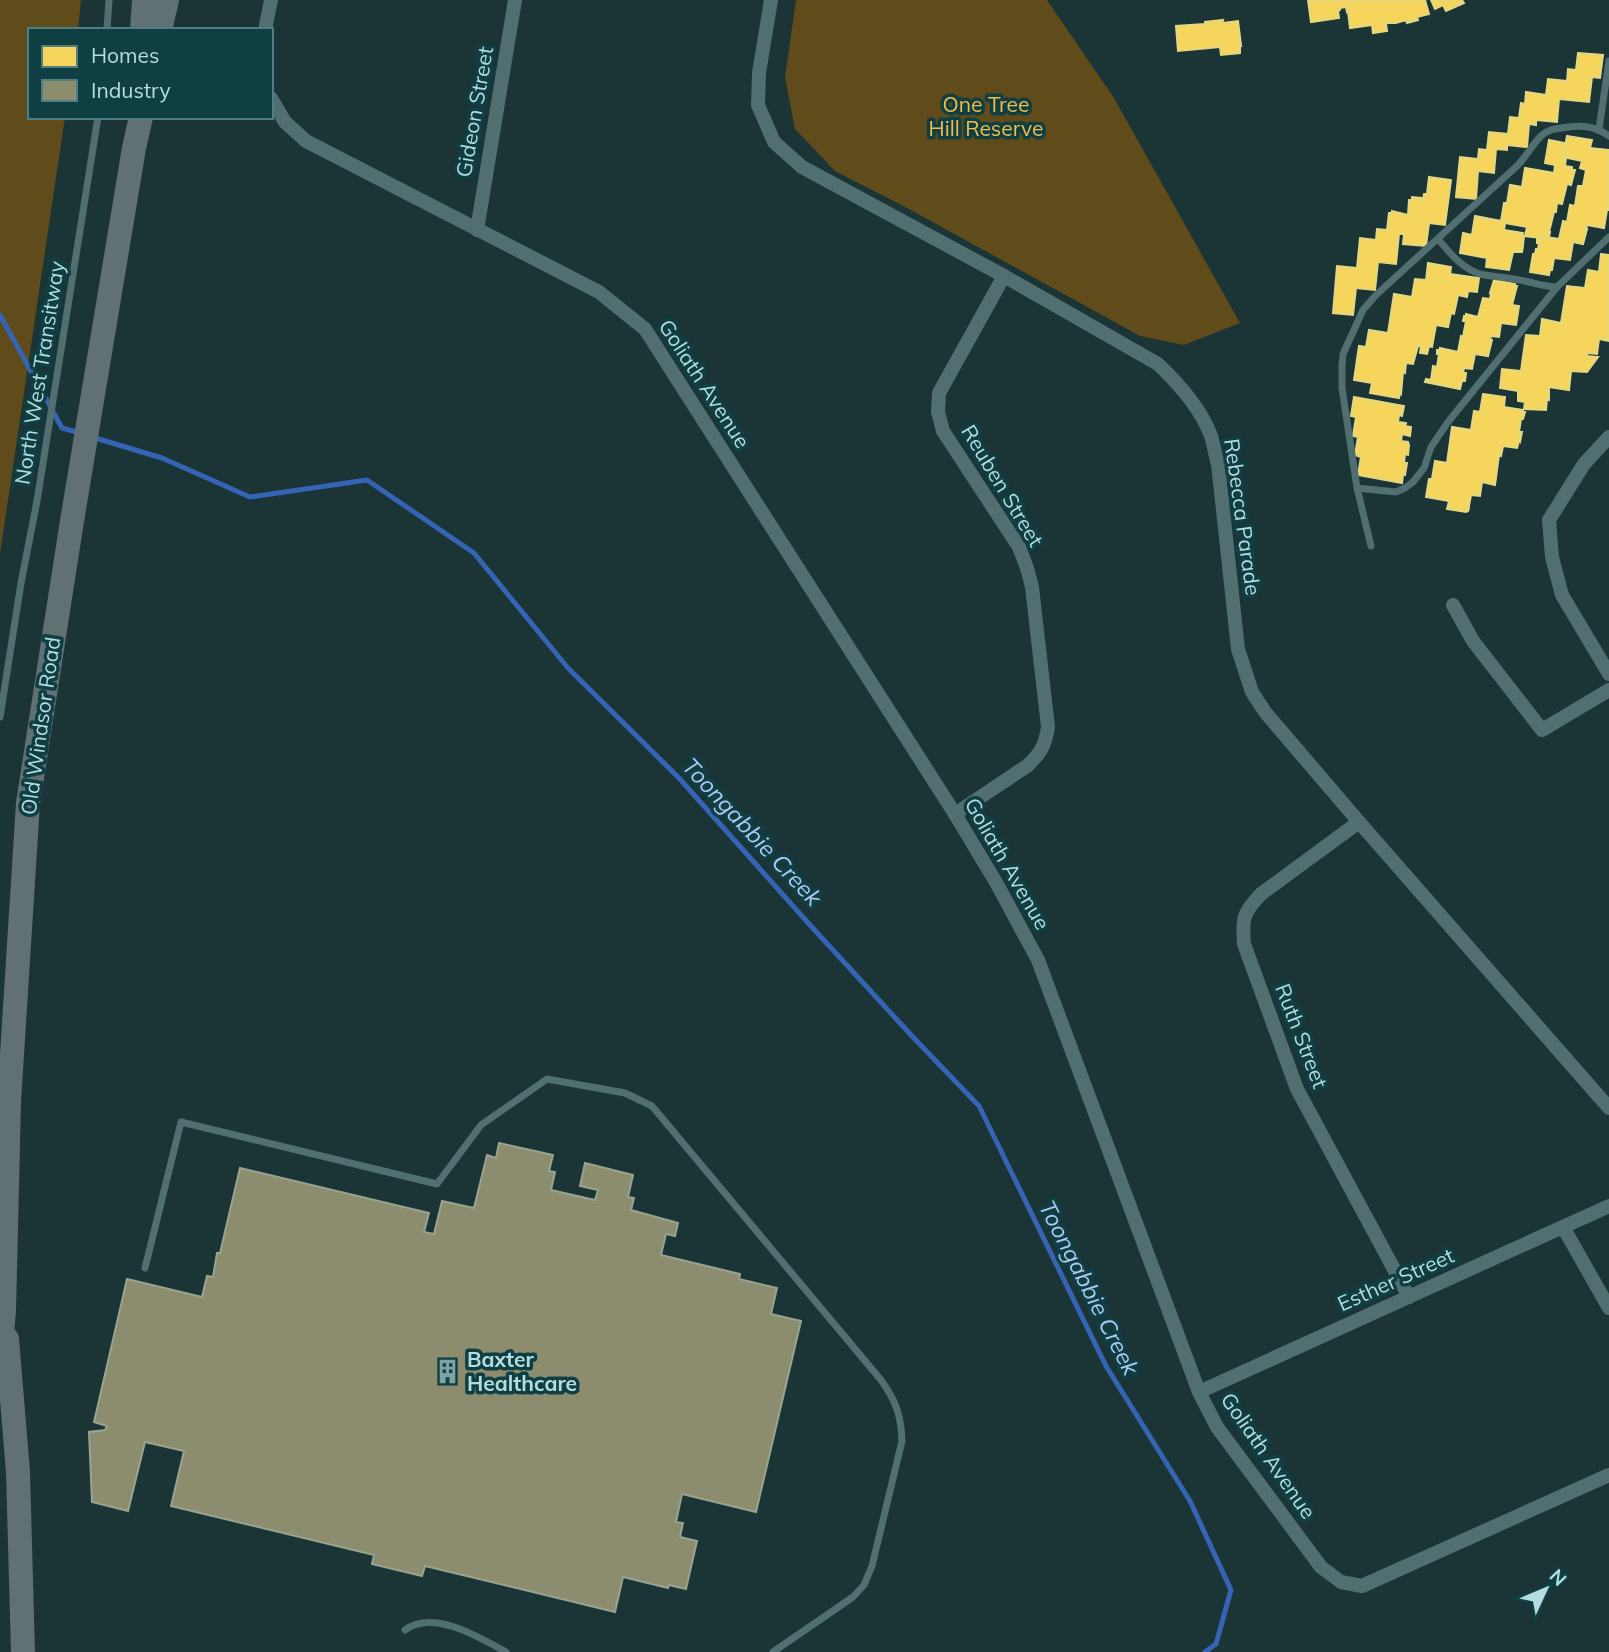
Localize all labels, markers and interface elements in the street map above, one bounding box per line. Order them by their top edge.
legend [28,28,273,119]
text: Homes [91,42,159,68]
street label: Gideon Street [450,44,498,179]
text: Industry [91,77,171,103]
park label: One Tree Hill Reserve [929,91,1043,141]
street label: North West Transitway [9,259,70,486]
street label: Goliath Avenue [654,314,756,453]
street label: Reuben Street [956,420,1049,551]
street label: Rebecca Parade [1219,437,1267,597]
street label: Old Windsor Road [15,635,65,817]
water label: Toongabbie Creek [676,752,829,913]
street label: Goliath Avenue [960,793,1056,934]
street label: Ruth Street [1270,980,1334,1092]
water label: Toongabbie Creek [1033,1196,1146,1381]
street label: Esther Street [1333,1242,1458,1316]
place label: Baxter Healthcare [467,1346,577,1396]
building icon: Baxter Healthcare [433,1358,461,1386]
street label: Goliath Avenue [1216,1387,1322,1524]
north arrow [1511,1554,1581,1624]
text: N [1545,1564,1572,1591]

